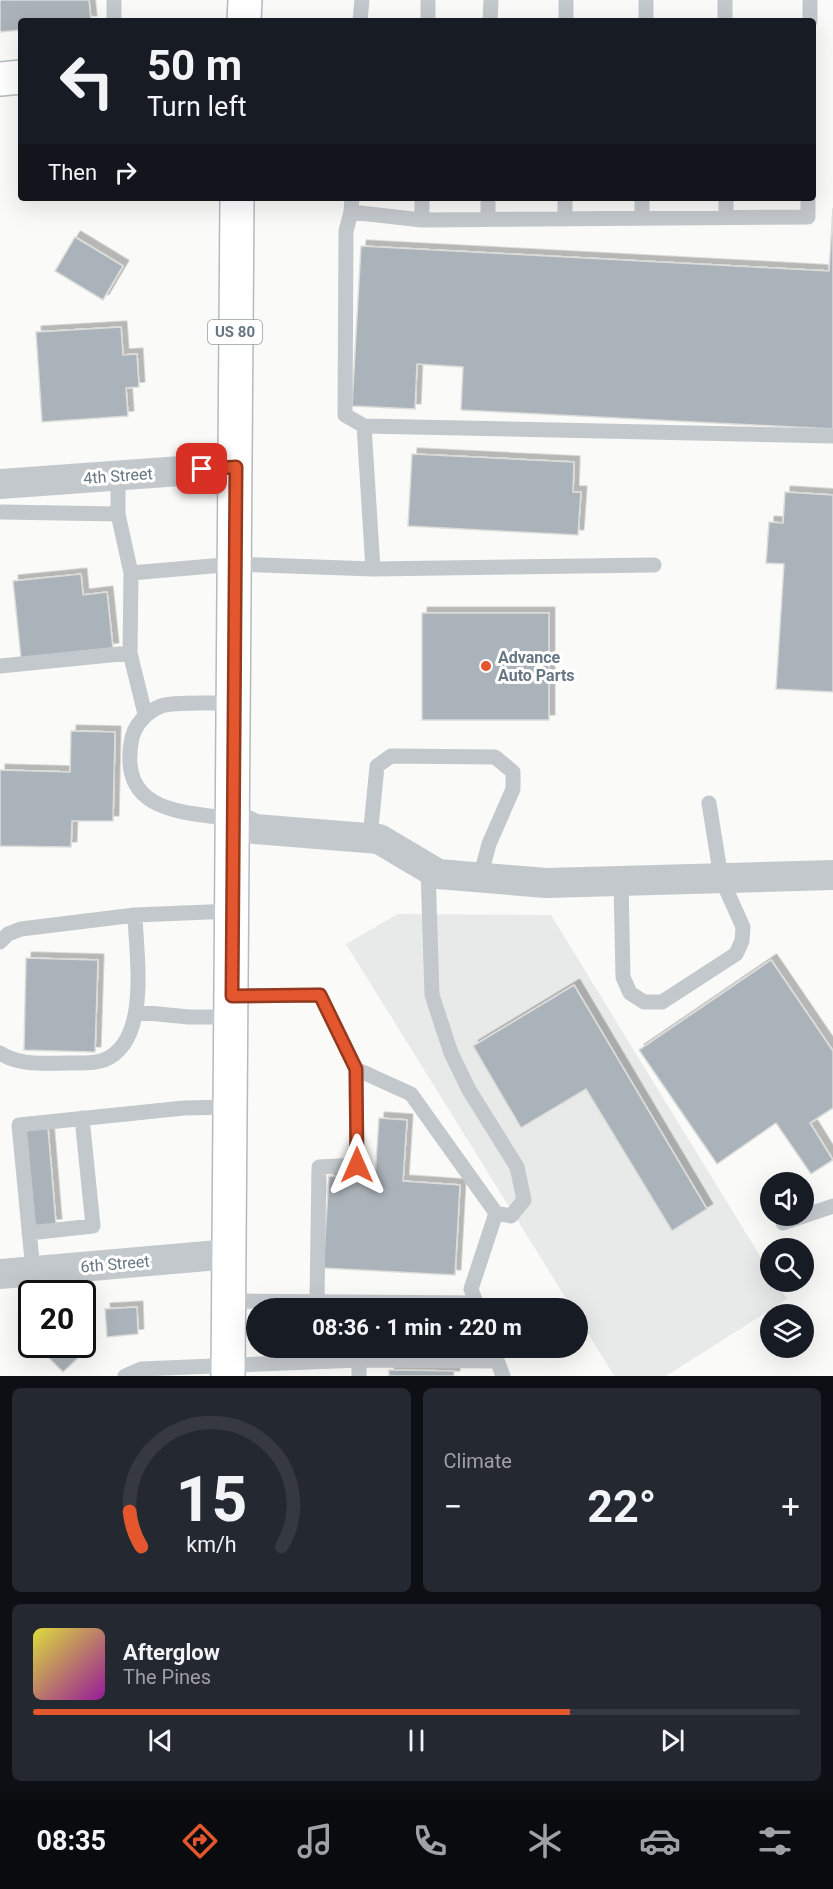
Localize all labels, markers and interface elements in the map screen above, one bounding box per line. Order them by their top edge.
text: 50 m [147,41,242,90]
icon: left [48,42,126,120]
text: Turn left [147,91,247,123]
icon: right [109,156,142,189]
text: Then [48,160,97,185]
road number: US 80 [208,320,262,344]
pin [176,443,227,494]
icon: arrive [185,452,218,485]
street label: 4th Street [83,464,153,488]
place label: Advance Auto Parts [498,648,575,685]
marker: Advance Auto Parts [479,659,493,673]
position arrow [325,1133,389,1197]
map controls [760,1172,814,1358]
button: sound [760,1172,814,1226]
button: search [760,1238,814,1292]
street label: 6th Street [80,1252,150,1276]
speed limit sign: 20 [18,1280,96,1358]
button: layers [760,1304,814,1358]
text: 08:36 · 1 min · 220 m [312,1315,522,1340]
text: Climate [444,1449,512,1473]
text: 15 [175,1463,247,1536]
text: 22° [587,1480,656,1533]
text: − [444,1487,462,1526]
text: + [781,1487,800,1526]
text: km/h [186,1532,236,1557]
text: Afterglow [123,1640,220,1665]
text: The Pines [123,1665,211,1689]
icon: previous [144,1724,177,1757]
icon: pause [400,1724,433,1757]
icon: next [656,1724,689,1757]
icon: directions [179,1820,221,1862]
icon: music [294,1820,336,1862]
icon: phone [409,1820,451,1862]
icon: climate [524,1820,566,1862]
icon: car [639,1820,681,1862]
icon: filters [754,1820,796,1862]
text: 08:35 [37,1825,106,1857]

